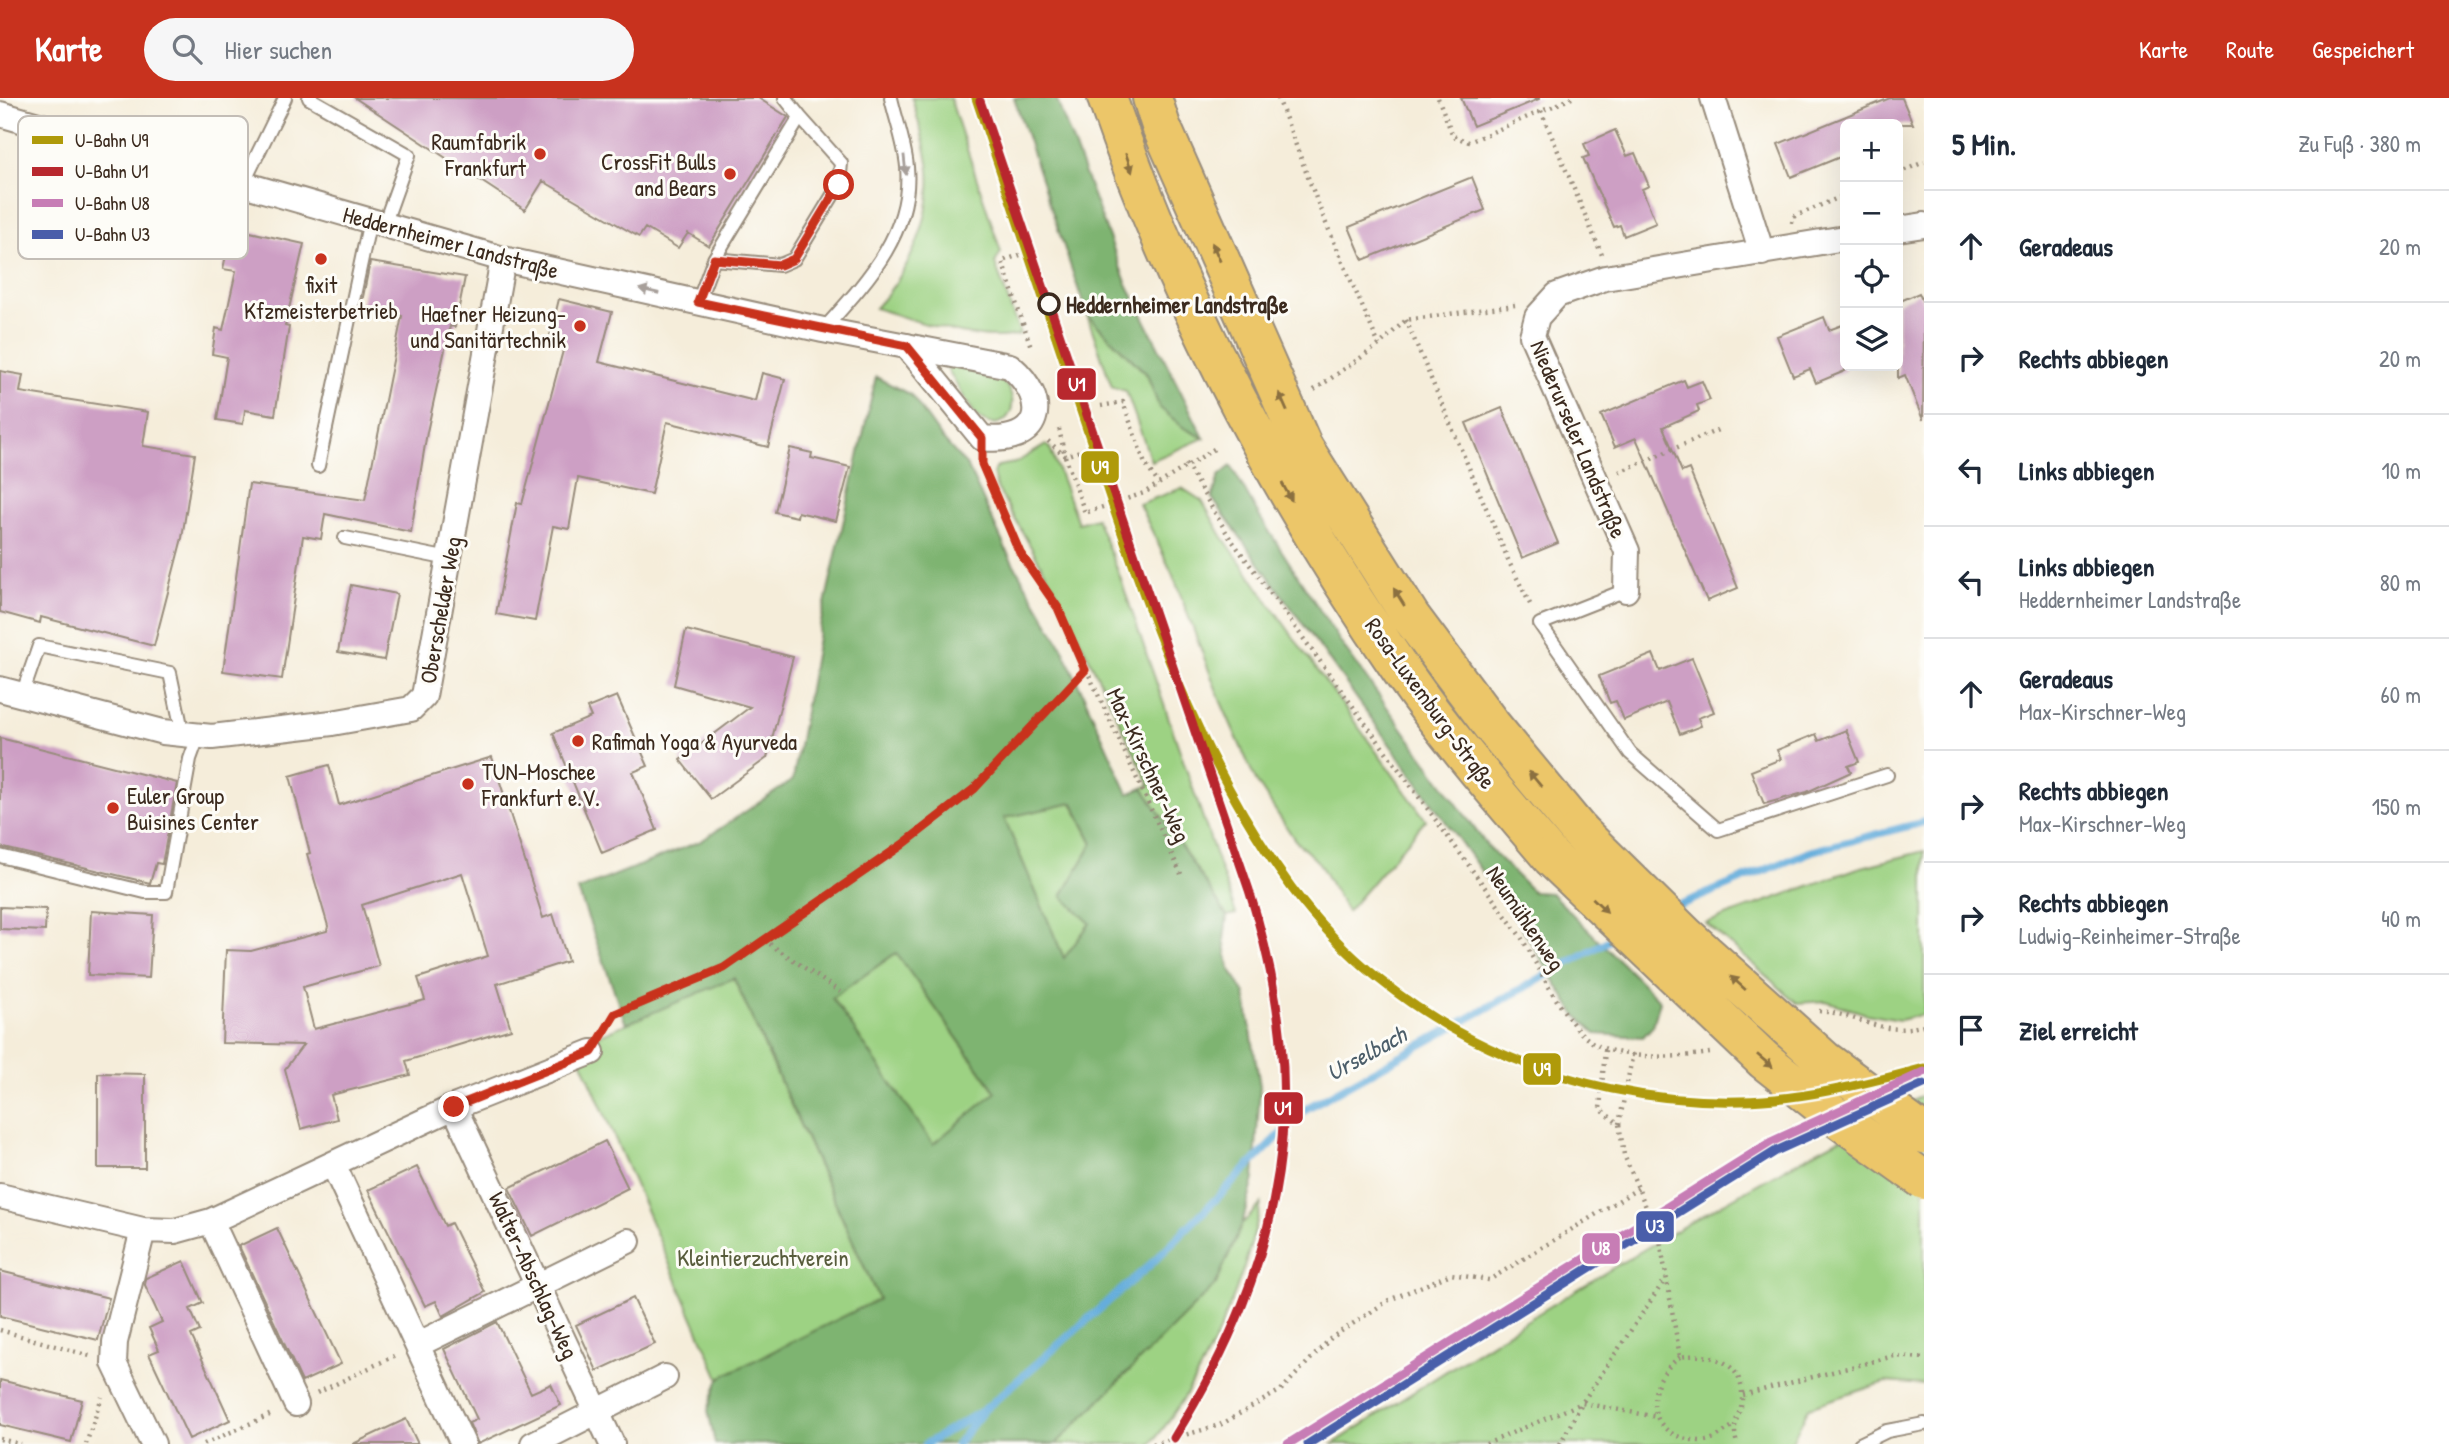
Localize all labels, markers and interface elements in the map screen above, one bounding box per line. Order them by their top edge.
search box [144,18,634,81]
text: Karte [35,27,102,71]
icon: search [168,30,206,68]
text: Hier suchen [224,32,332,67]
text: Karte [2139,33,2188,65]
text: Route [2226,33,2274,65]
text: Gespeichert [2312,33,2414,65]
legend [18,116,248,259]
map controls [1840,119,1903,371]
button: + [1840,119,1903,182]
text: 5 Min. [1952,124,2016,164]
place label: Raumfabrik Frankfurt [431,126,527,183]
text: U-Bahn U9 [75,127,149,153]
text: Zu Fuß · 380 m [2298,128,2421,159]
marker: Raumfabrik Frankfurt [532,146,548,162]
place label: CrossFit Bulls and Bears [601,146,716,203]
one-way arrow [1124,152,1135,173]
one-way arrow [900,154,911,176]
text: U-Bahn U1 [75,158,149,184]
marker: CrossFit Bulls and Bears [722,166,738,182]
route start [823,169,854,200]
button: − [1840,182,1903,245]
text: U-Bahn U8 [75,190,150,216]
street label: Heddernheimer Landstraße [340,198,562,286]
text: U-Bahn U3 [75,221,150,247]
icon: ahead [1952,227,1990,265]
text: Geradeaus [2019,229,2113,264]
text: 20 m [2379,231,2421,262]
one-way arrow [1210,241,1221,262]
button: locate [1840,245,1903,308]
marker: fixit Kfzmeisterbetrieb [313,251,329,267]
place label: fixit Kfzmeisterbetrieb [244,269,398,326]
one-way arrow [638,285,660,296]
place label: Heddernheimer Landstraße [1066,289,1289,321]
marker: Heddernheimer Landstraße [1038,293,1060,315]
place label: Haefner Heizung- und Sanitärtechnik [410,298,566,355]
button: layers [1840,308,1903,371]
marker: Haefner Heizung- und Sanitärtechnik [572,318,588,334]
street label: Niederurseler Landstraße [1523,335,1635,543]
icon: right [1952,339,1990,377]
text: Rechts abbiegen [2019,341,2169,376]
text: 20 m [2379,343,2421,374]
line badge: U1 [1056,367,1097,401]
text: U1 [1068,371,1086,397]
one-way arrow [1277,392,1289,412]
line badge: U9 [1080,450,1120,484]
icon: left [1952,451,1990,489]
text: Links abbiegen [2019,453,2155,488]
text: U9 [1091,454,1109,480]
text: 10 m [2381,455,2421,486]
one-way arrow [1281,482,1293,502]
street label: Oberschelder Weg [412,534,468,686]
text: Links abbiegen [2019,549,2155,584]
icon: left [1952,563,1990,601]
text: 80 m [2380,567,2421,598]
text: Heddernheimer Landstraße [2019,584,2241,615]
one-way arrow [1392,588,1405,607]
street label: Rosa-Luxemburg-Straße [1358,611,1504,795]
text: Geradeaus [2019,661,2113,696]
icon: ahead [1952,675,1990,713]
text: 60 m [2381,679,2421,710]
street label: Max-Kirschner-Weg [1100,683,1198,847]
text: Max-Kirschner-Weg [2019,696,2186,727]
place label: Rafimah Yoga & Ayurveda [592,726,797,757]
marker: Rafimah Yoga & Ayurveda [570,733,586,749]
place label: TUN-Moschee Frankfurt e.V. [481,756,600,813]
one-way arrow [1528,770,1543,787]
text: Rechts abbiegen [2019,773,2169,808]
marker: TUN-Moschee Frankfurt e.V. [460,776,476,792]
place label: Euler Group Buisines Center [127,780,259,837]
icon: right [1952,787,1990,825]
text: 150 m [2372,791,2421,822]
marker: Euler Group Buisines Center [105,800,121,816]
text: Max-Kirschner-Weg [2019,808,2186,839]
street label: Neumühlenweg [1479,859,1573,977]
text: Rechts abbiegen [2019,885,2169,920]
one-way arrow [1591,896,1607,913]
icon: right [1952,899,1990,937]
text: 40 m [2381,903,2421,934]
text: Ludwig-Reinheimer-Straße [2019,920,2241,951]
one-way arrow [1729,975,1747,991]
icon: arrive [1952,1011,1990,1049]
text: Ziel erreicht [2019,1013,2138,1048]
water label: Urselbach [1320,1017,1413,1088]
line badge: U9 [1522,1052,1562,1086]
one-way arrow [1757,1053,1774,1068]
text: U9 [1533,1056,1551,1082]
route end [438,1091,469,1122]
line badge: U1 [1263,1091,1304,1125]
text: U1 [1274,1095,1292,1121]
street label: Walter-Abschlag-Weg [482,1186,586,1364]
line badge: U3 [1635,1210,1675,1243]
text: U3 [1646,1213,1665,1239]
line badge: U8 [1581,1232,1621,1265]
text: U8 [1592,1235,1610,1261]
park label: Kleintierzuchtverein [677,1242,849,1273]

